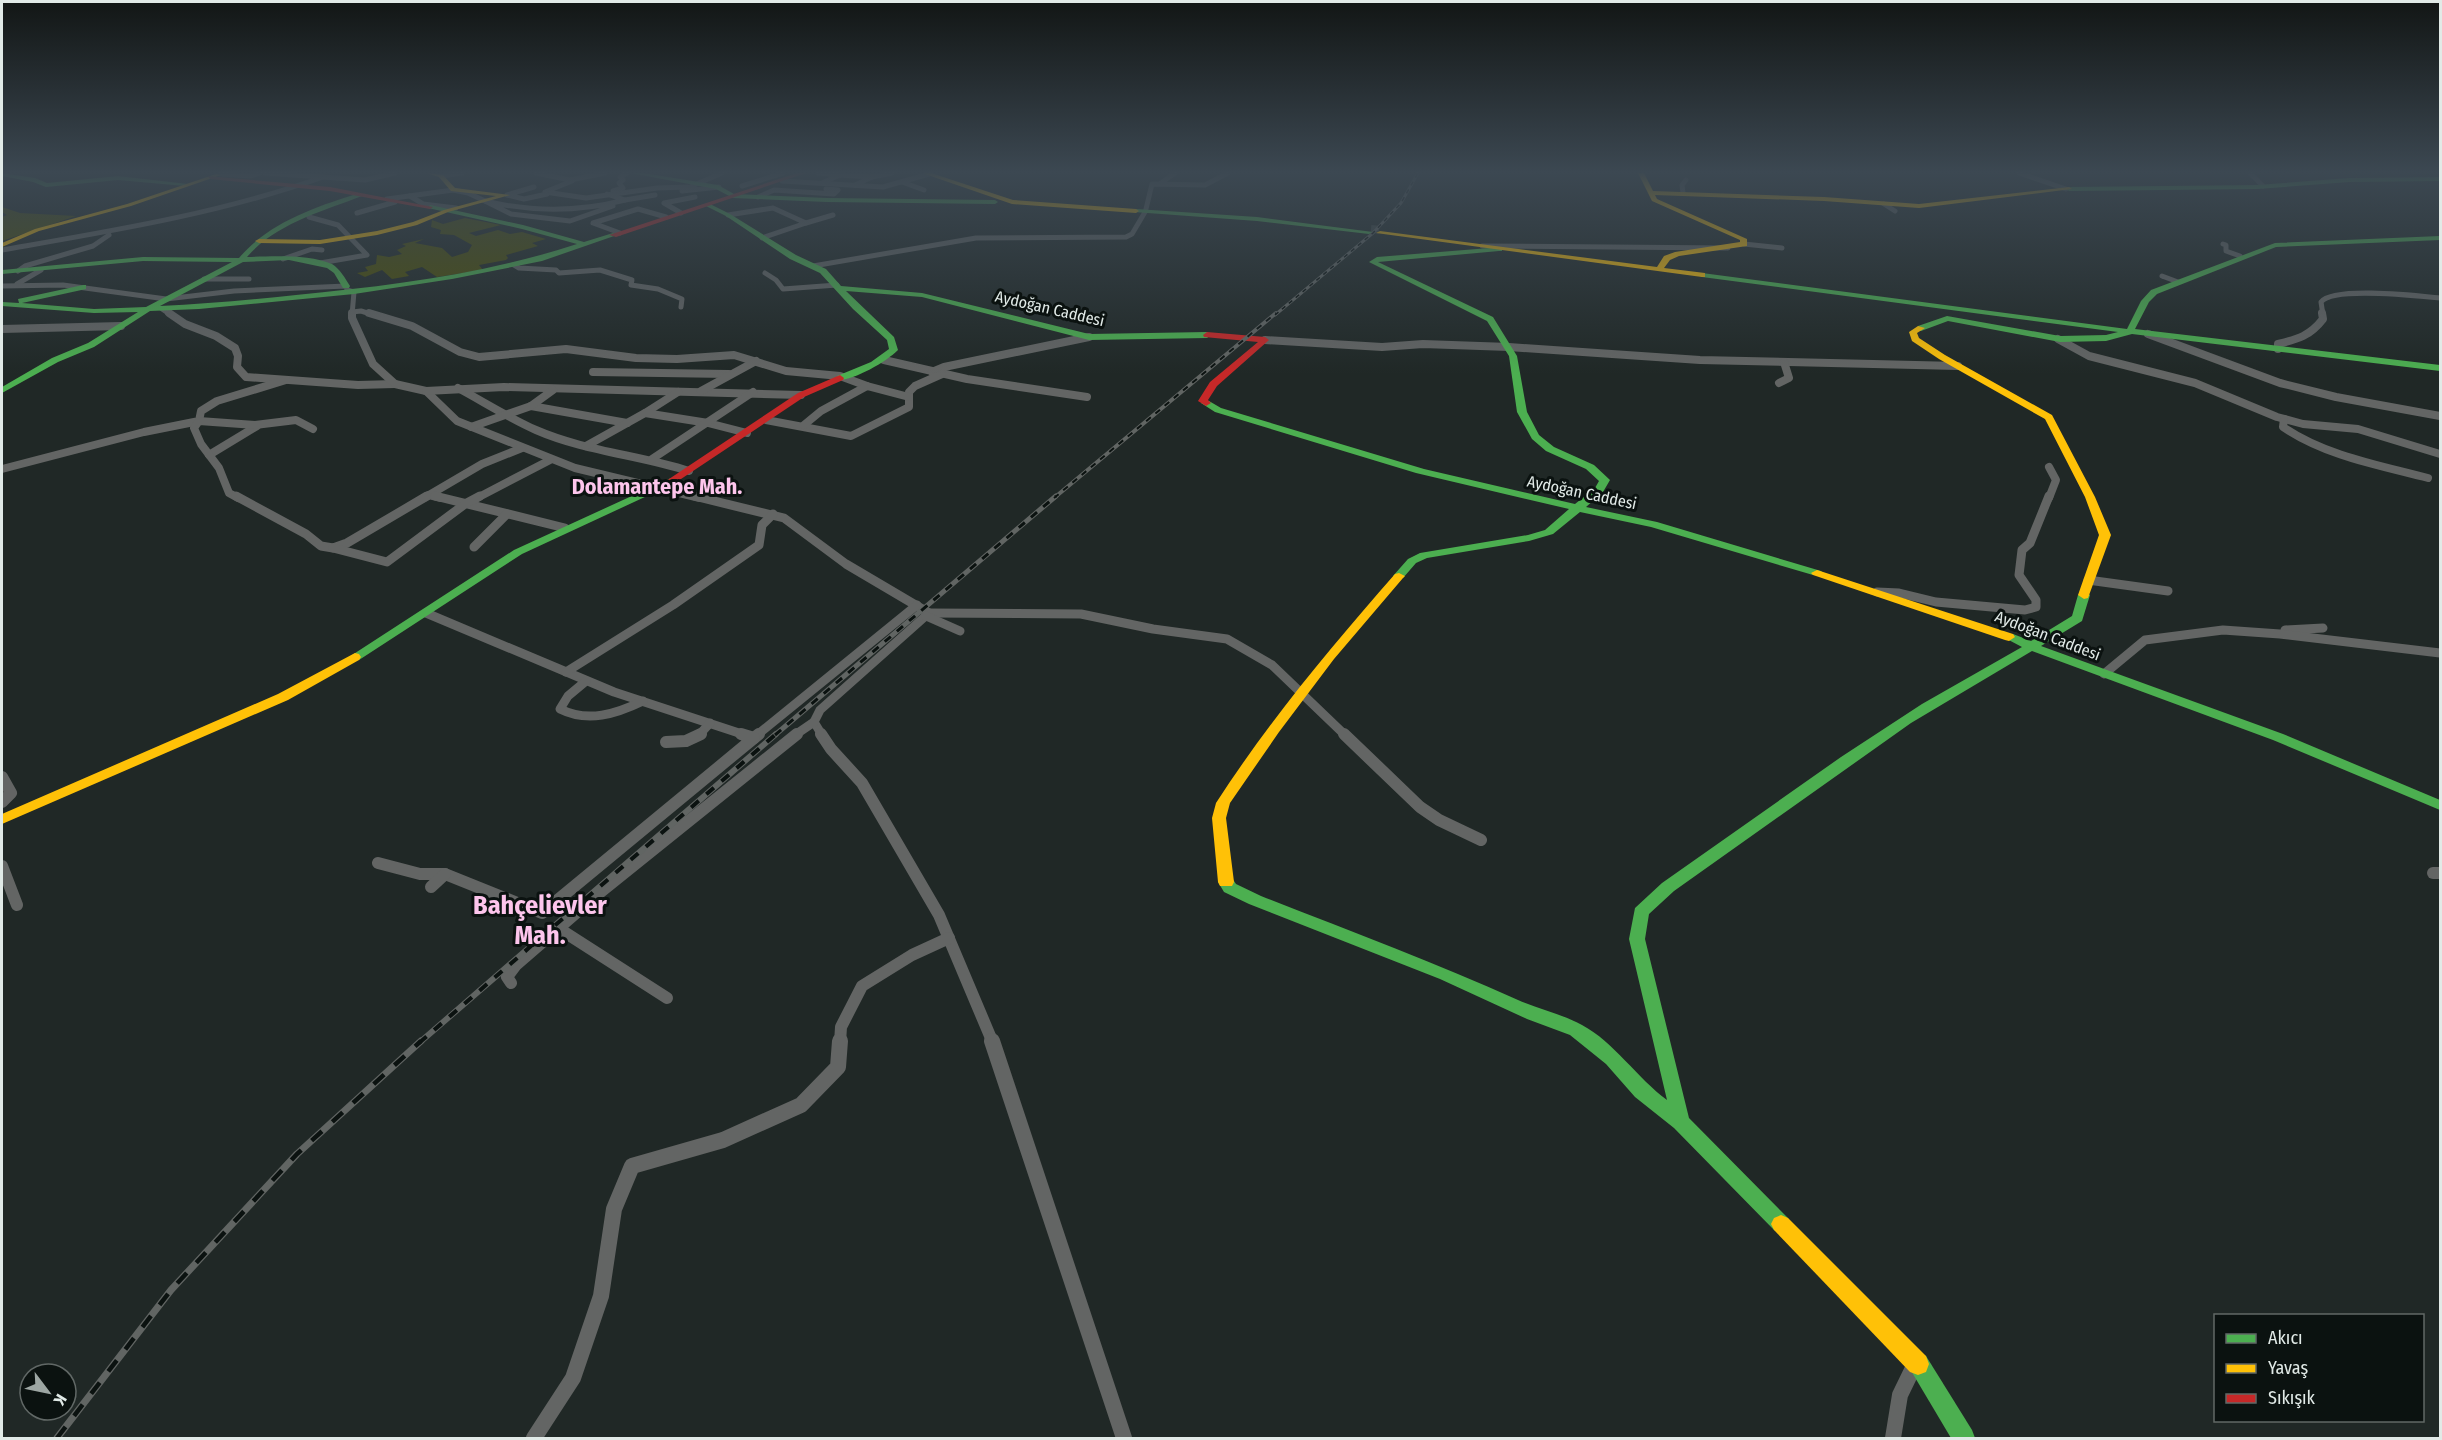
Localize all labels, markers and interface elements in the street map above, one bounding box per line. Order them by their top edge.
street label: Aydoğan Caddesi [993,287,1106,330]
street label: Aydoğan Caddesi [1525,472,1638,513]
district label: Dolamantepe Mah. [572,473,742,500]
street label: Aydoğan Caddesi [1992,607,2103,664]
district label: Bahçelievler Mah. [473,890,607,951]
legend [2214,1314,2424,1422]
text: Akıcı [2268,1327,2303,1349]
text: Yavaş [2268,1357,2309,1379]
north arrow [18,1362,78,1422]
text: Sıkışık [2268,1387,2316,1409]
text: K [49,1391,71,1409]

